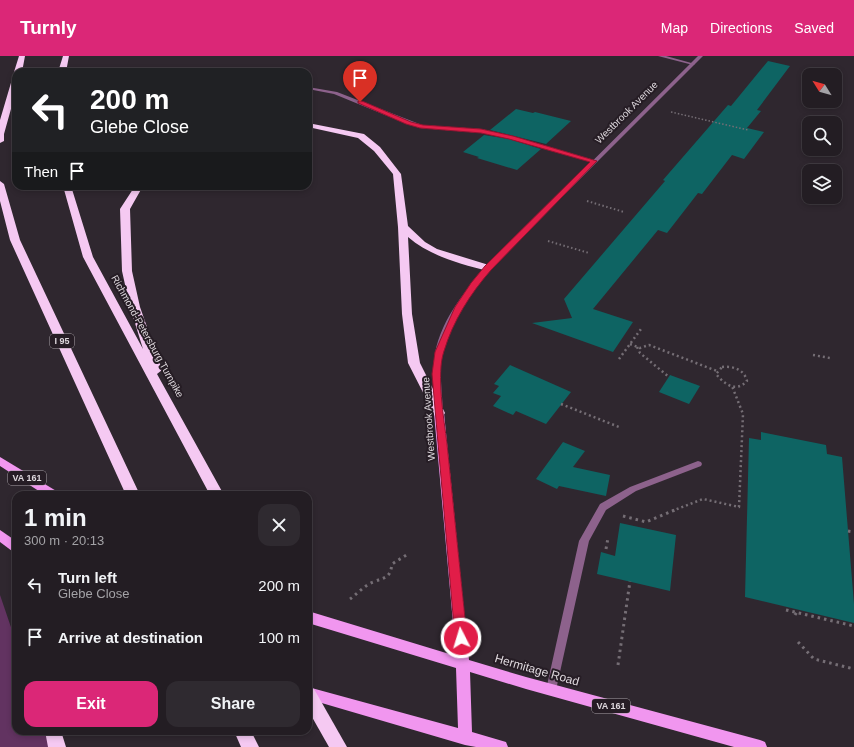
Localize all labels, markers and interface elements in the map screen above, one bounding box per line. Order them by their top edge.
text: Turnly [20,17,77,38]
text: Map [661,20,688,36]
text: Directions [710,20,772,36]
text: Saved [794,20,834,36]
pin [343,61,377,102]
icon: arrive [349,67,371,89]
north arrow [802,68,842,108]
map controls [802,68,842,204]
street label: Westbrook Avenue [593,79,660,146]
icon: left [24,84,76,136]
text: 200 m [90,84,169,115]
button: search [802,116,842,156]
text: Glebe Close [90,117,189,137]
icon: arrive [66,160,88,182]
text: Then [24,163,58,180]
button: layers [802,164,842,204]
street label: Richmond-Petersburg Turnpike [109,273,186,400]
road number: I 95 [50,334,74,348]
street label: Westbrook Avenue [420,376,437,461]
road number: VA 161 [8,471,46,485]
text: 1 min [24,504,87,531]
button: close [258,504,300,546]
text: 300 m · 20:13 [24,533,104,548]
text: Turn left [58,569,117,586]
icon: left [24,574,46,596]
text: 200 m [258,577,300,594]
text: Glebe Close [58,586,130,601]
position arrow [440,617,482,659]
icon: arrive [24,626,46,648]
text: Arrive at destination [58,629,203,646]
text: 100 m [258,629,300,646]
street label: Hermitage Road [493,651,581,689]
button: Exit [24,681,158,727]
button: Share [166,681,300,727]
road number: VA 161 [592,699,630,713]

